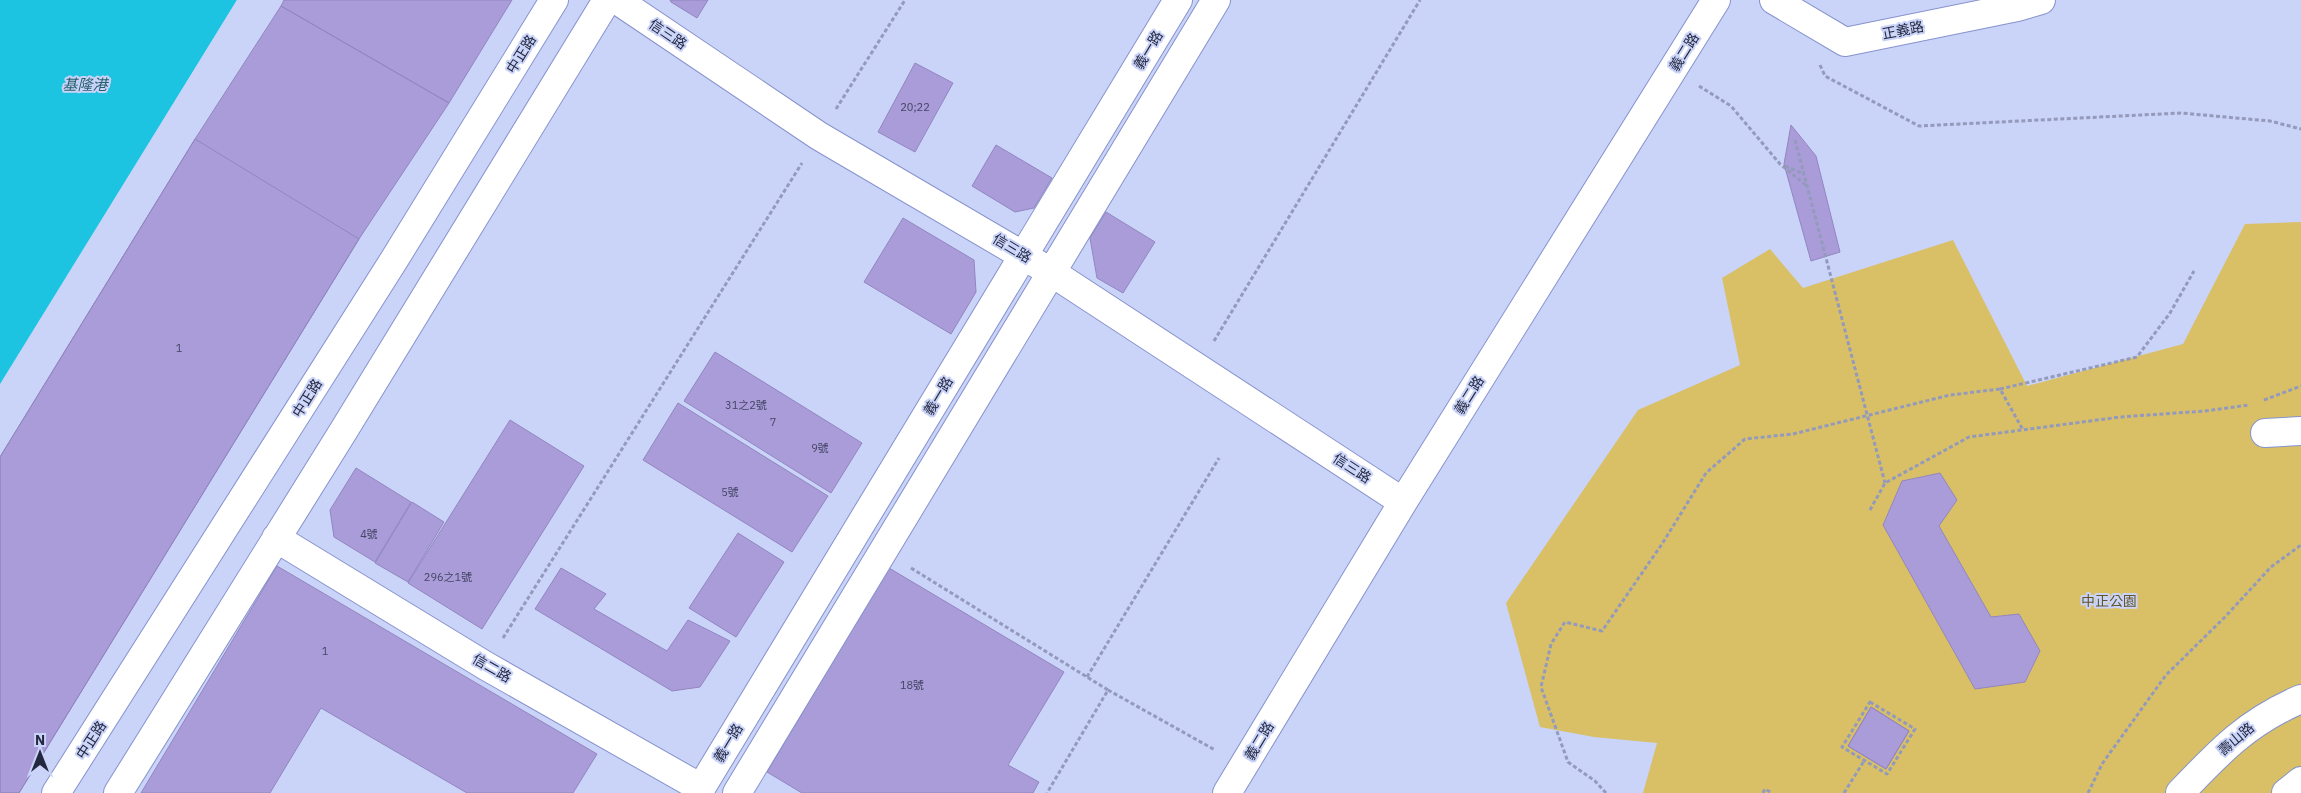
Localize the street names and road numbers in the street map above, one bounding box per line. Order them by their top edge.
street label: 信三路 [646,15,690,53]
street label: 正義路 [1881,17,1925,43]
street label: 義一路 [1129,27,1167,73]
street label: 義二路 [1665,29,1703,75]
street label: 中正路 [502,31,540,77]
street label: 信三路 [989,229,1035,267]
street label: 義二路 [1450,372,1488,418]
street label: 義一路 [919,373,957,419]
street label: 中正路 [288,375,326,421]
street label: 信三路 [1329,449,1375,487]
street label: 信二路 [469,650,515,686]
street label: 中正路 [72,717,110,763]
street label: 義二路 [1240,718,1278,764]
street label: 壽山路 [2214,719,2258,759]
street label: 義一路 [709,720,747,766]

